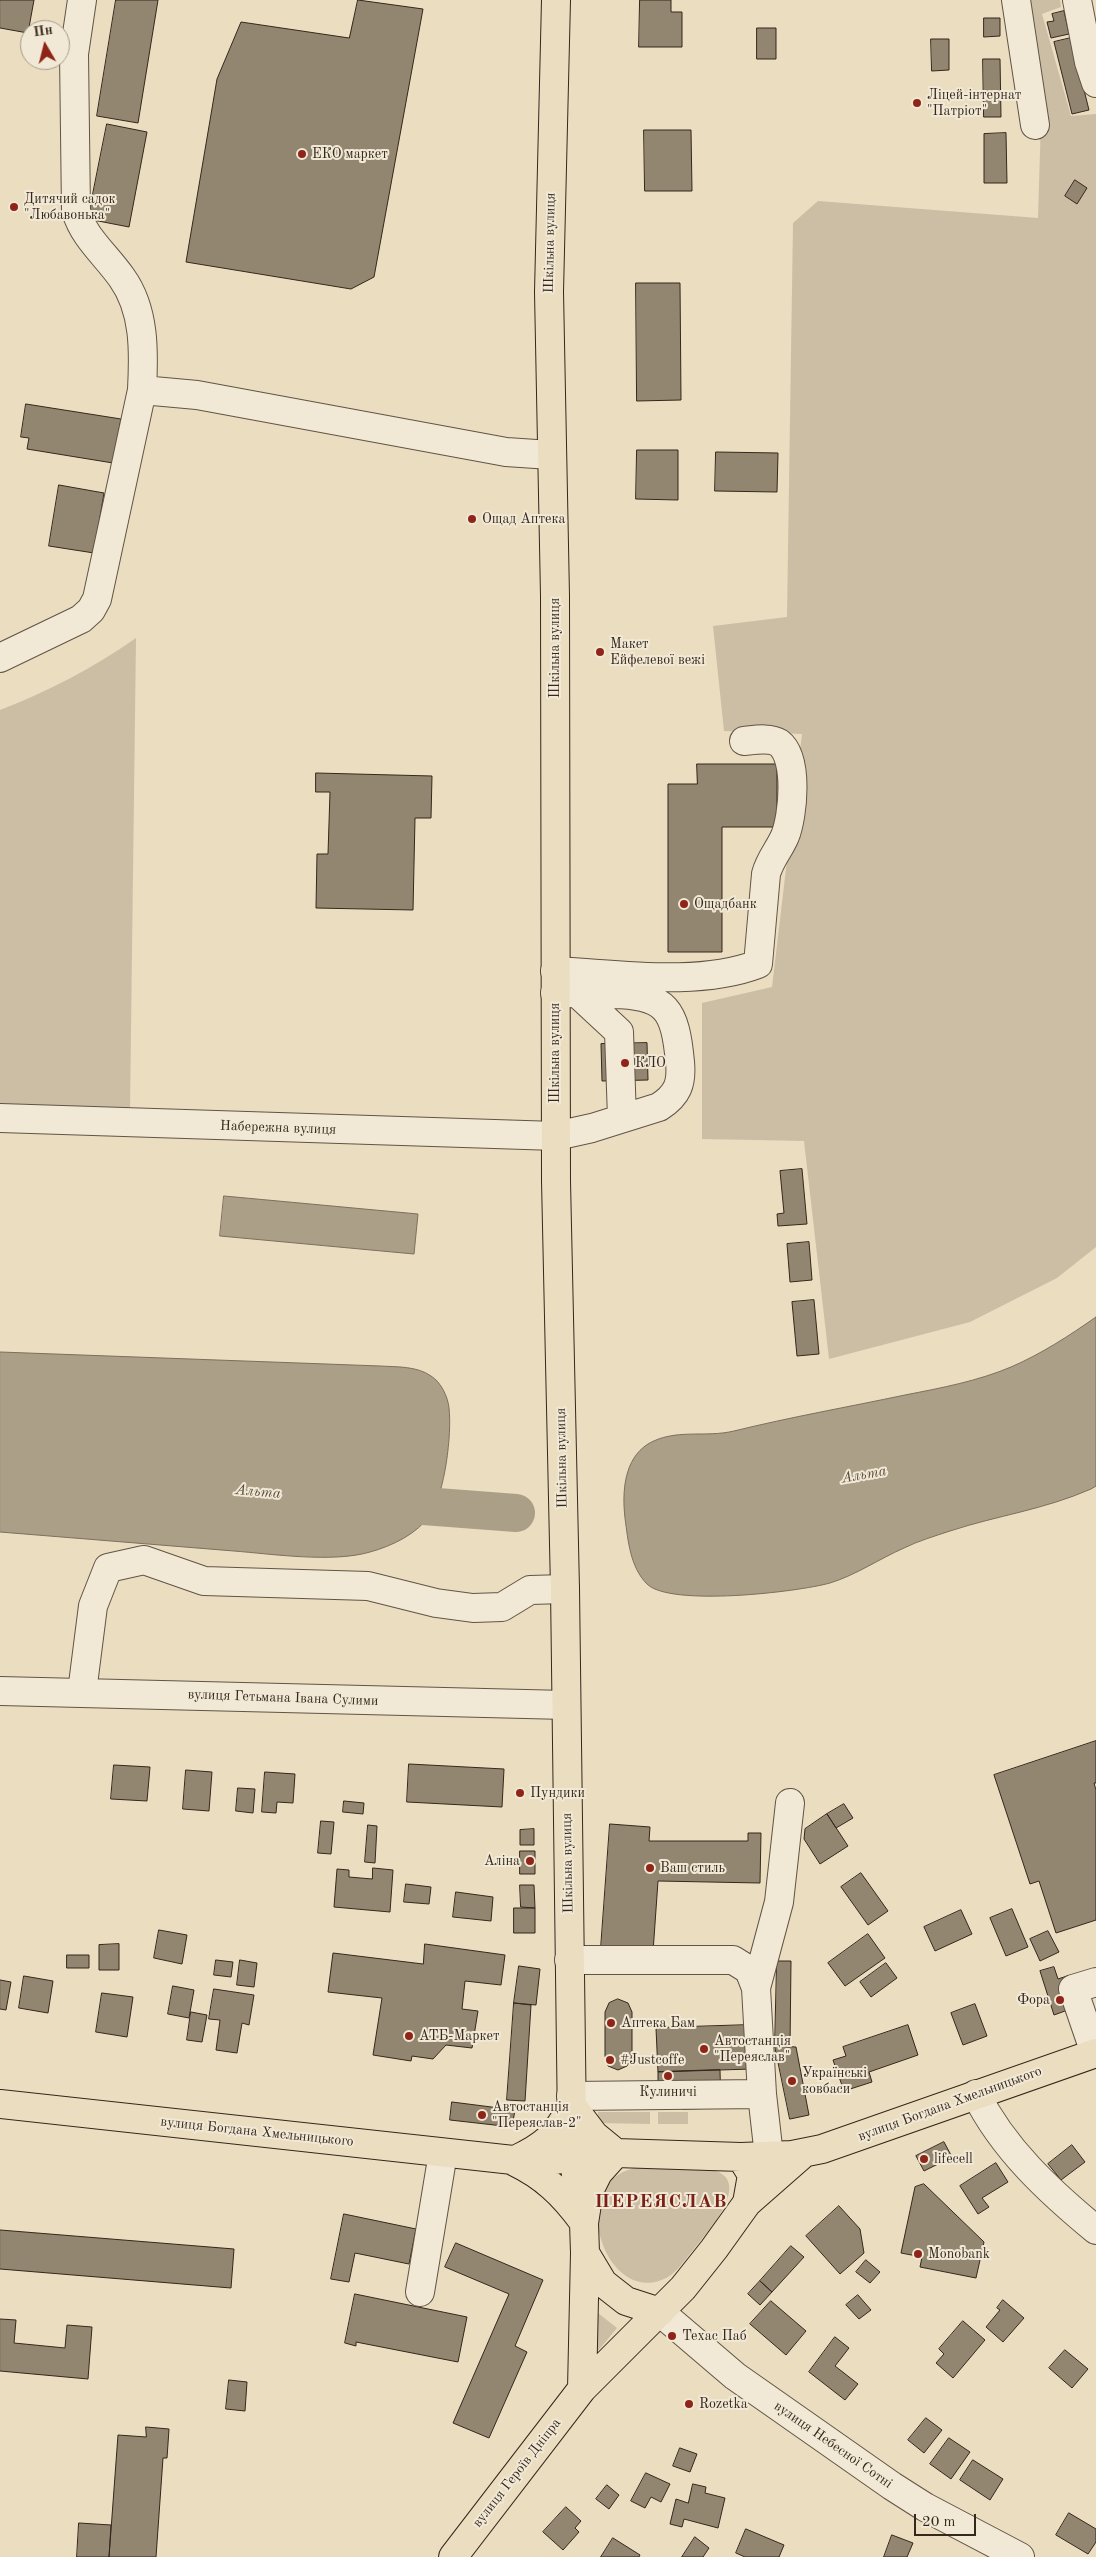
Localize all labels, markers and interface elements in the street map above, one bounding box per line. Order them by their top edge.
north arrow [20,20,70,70]
text: Пн [33,23,54,39]
place label: Ліцей-інтернат "Патріот" [927,87,1021,120]
marker: Ліцей-інтернат "Патріот" [911,97,923,109]
place label: ЕКО маркет [312,146,388,162]
marker: ЕКО маркет [296,148,308,160]
place label: Дитячий садок "Любавонька" [24,191,116,223]
street label: Шкільна вулиця [541,193,559,293]
marker: Дитячий садок "Любавонька" [8,201,20,213]
place label: Ощад Аптека [482,511,565,527]
marker: Ощад Аптека [466,513,478,525]
street label: Шкільна вулиця [547,598,563,698]
place label: Макет Ейфелевої вежі [610,636,705,669]
marker: Макет Ейфелевої вежі [594,646,606,658]
place label: Ощадбанк [694,896,757,912]
marker: Ощадбанк [678,898,690,910]
street label: Шкільна вулиця [547,1003,563,1103]
place label: КЛО [635,1055,666,1071]
marker: КЛО [619,1057,631,1069]
street label: Набережна вулиця [220,1118,336,1138]
street label: Шкільна вулиця [553,1408,571,1508]
water label: Альта [840,1462,888,1488]
water label: Альта [234,1481,282,1503]
street label: вулиця Гетьмана Івана Сулими [187,1686,379,1710]
place label: Пундики [530,1785,585,1801]
marker: Пундики [514,1787,526,1799]
street label: Шкільна вулиця [559,1813,577,1913]
place label: Аліна [484,1853,520,1869]
marker: Аліна [524,1855,536,1867]
place label: Ваш стиль [660,1860,725,1876]
marker: Ваш стиль [644,1862,656,1874]
place label: Фора [1017,1992,1050,2008]
marker: Фора [1054,1994,1066,2006]
place label: Аптека Бам [621,2015,695,2031]
marker: Аптека Бам [605,2017,617,2029]
place label: АТБ-Маркет [419,2028,500,2044]
marker: АТБ-Маркет [403,2030,415,2042]
place label: Автостанція "Переяслав" [714,2033,791,2066]
marker: Автостанція "Переяслав" [698,2043,710,2055]
place label: #Justcoffe [620,2052,684,2068]
marker: #Justcoffe [604,2054,616,2066]
street label: вулиця Богдана Хмельницького [856,2063,1044,2145]
place label: Українські ковбаси [802,2065,867,2098]
marker: Кулиничі [662,2070,674,2082]
marker: Українські ковбаси [786,2075,798,2087]
place label: Кулиничі [639,2084,697,2100]
place label: Автостанція "Переяслав-2" [492,2099,582,2132]
marker: Автостанція "Переяслав-2" [476,2109,488,2121]
street label: вулиця Богдана Хмельницького [159,2113,355,2151]
place label: lifecell [934,2151,973,2167]
marker: lifecell [918,2153,930,2165]
district label: ПЕРЕЯСЛАВ [593,2191,729,2213]
place label: Monobank [928,2246,990,2262]
marker: Monobank [912,2248,924,2260]
place label: Техас Паб [682,2328,747,2344]
marker: Техас Паб [666,2330,678,2342]
place label: Rozetka [699,2396,748,2412]
marker: Rozetka [683,2398,695,2410]
street label: вулиця Небесної Сотні [771,2398,895,2492]
street label: вулиця Героїв Дніпра [469,2415,565,2531]
scale bar [916,2504,978,2536]
text: 20 m [922,2515,956,2530]

